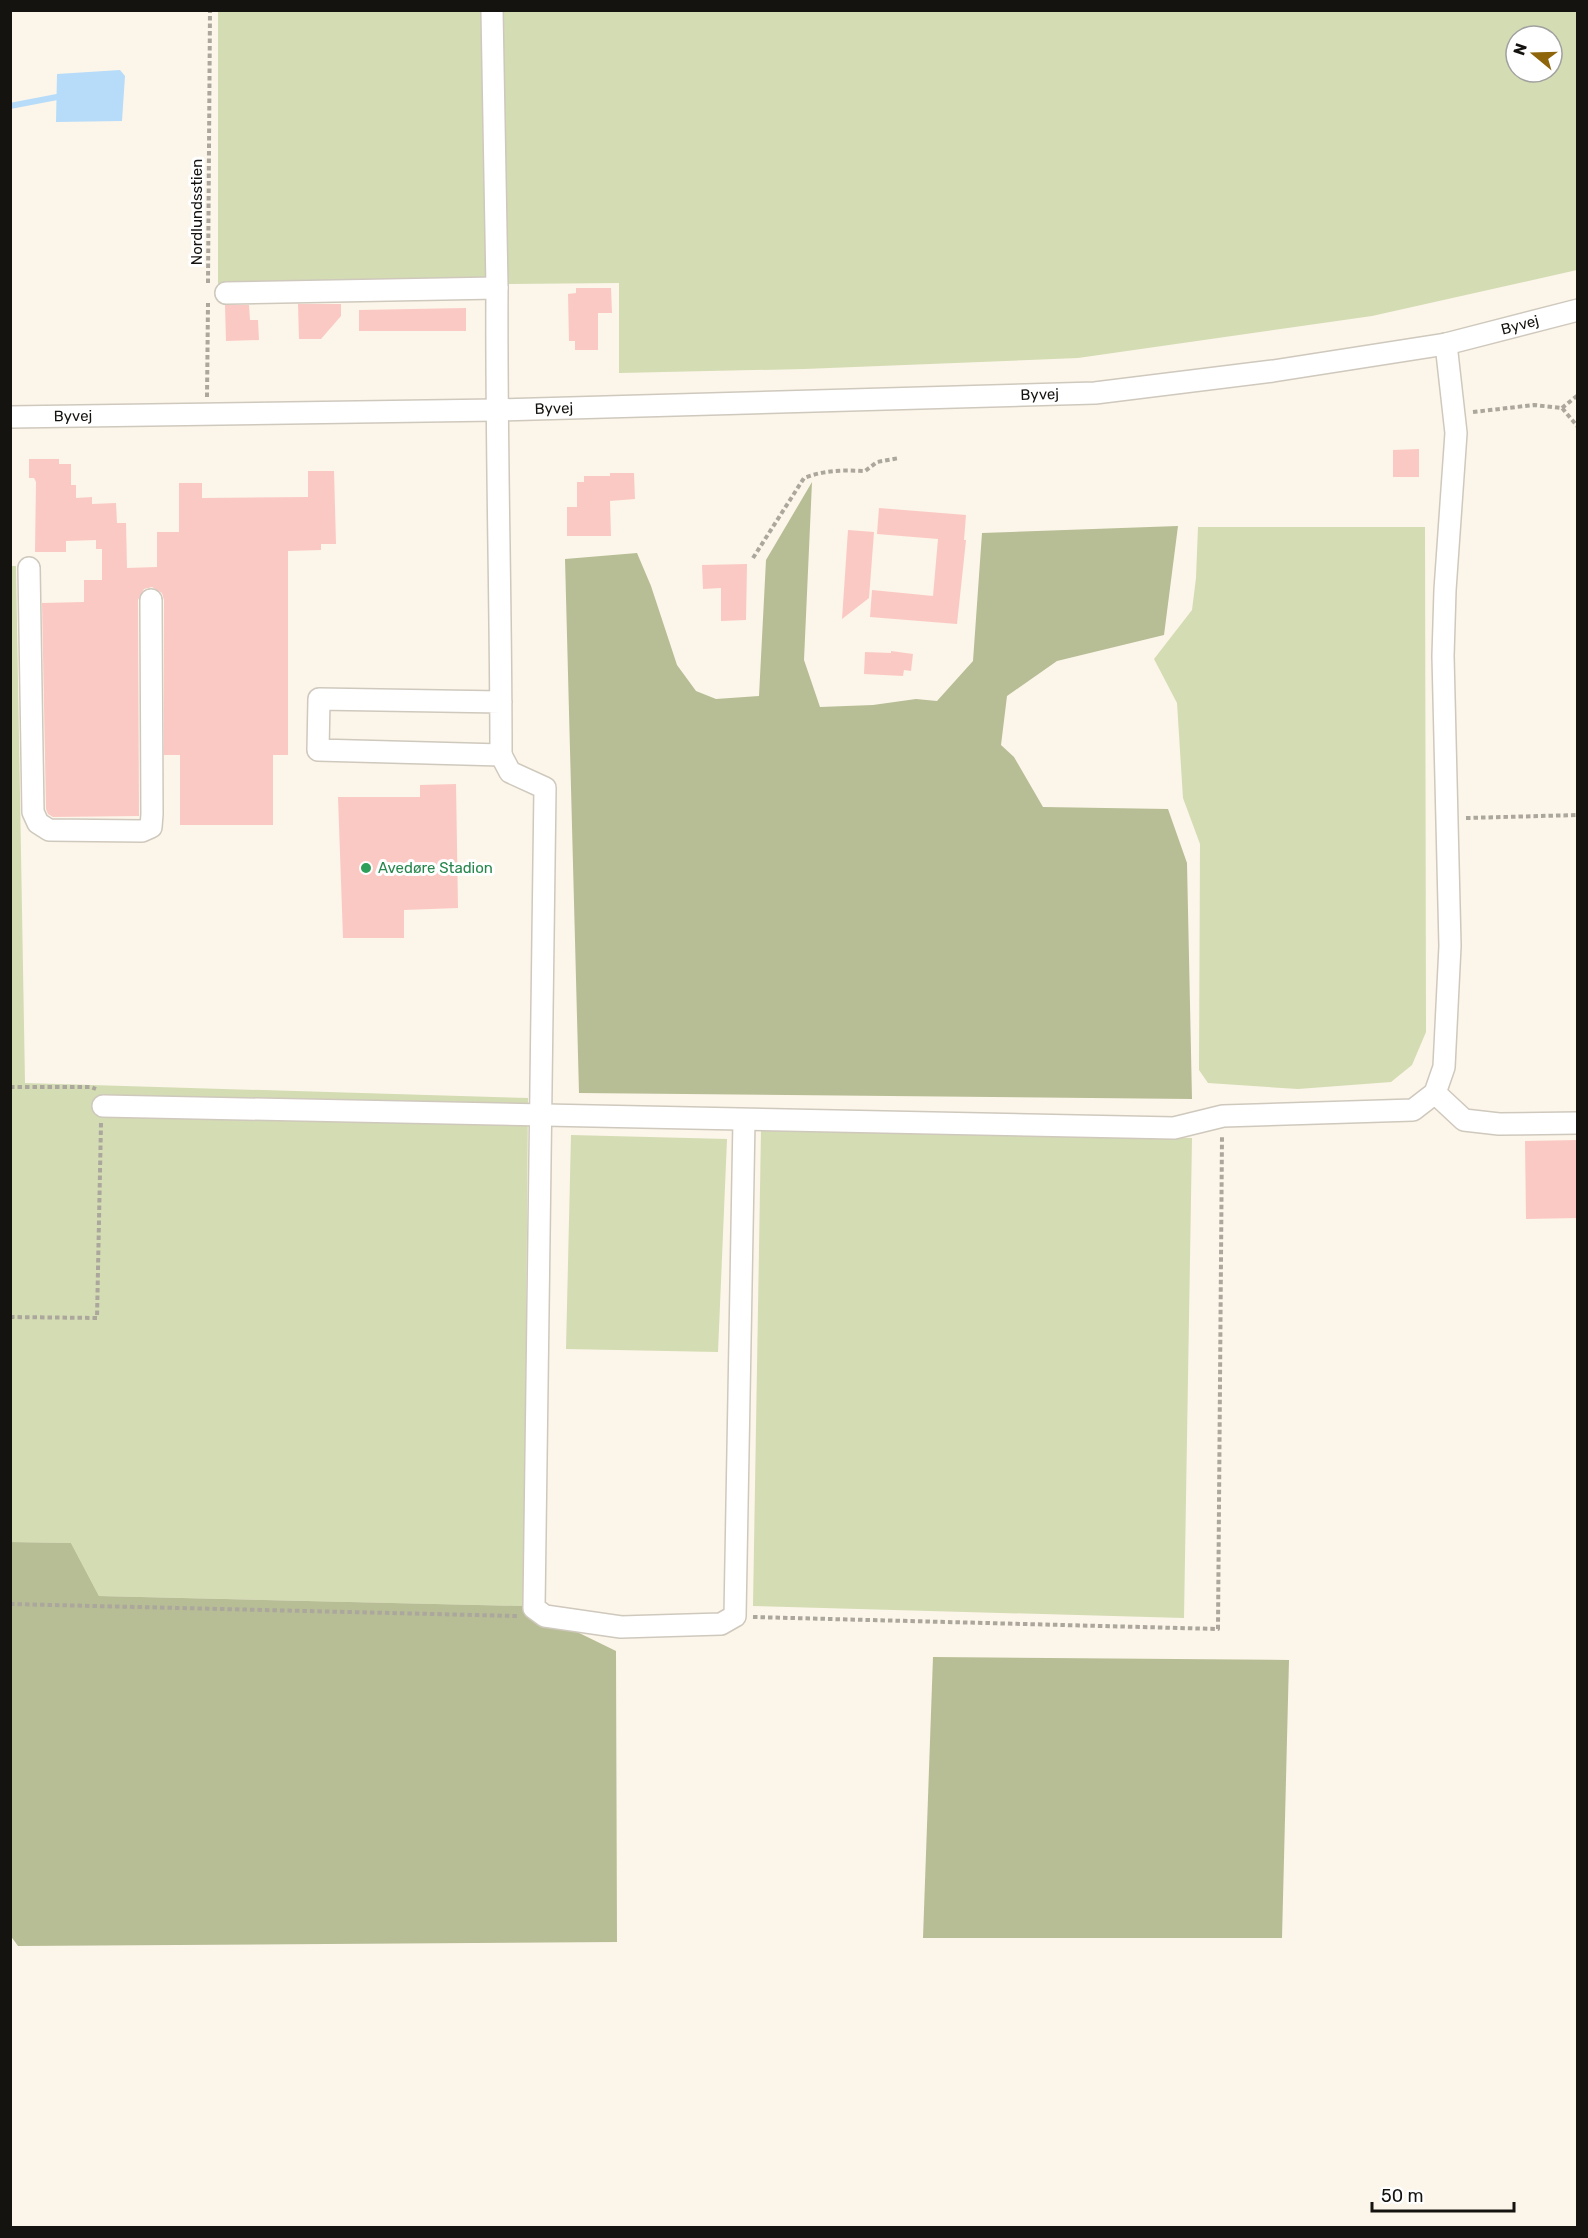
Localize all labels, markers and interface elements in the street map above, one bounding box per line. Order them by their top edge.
north arrow [1504,24,1564,84]
text: N [1509,41,1531,58]
street label: Nordlundsstien [188,159,206,265]
street label: Byvej [1499,311,1541,339]
street label: Byvej [1020,385,1059,404]
street label: Byvej [534,399,573,418]
street label: Byvej [54,407,92,425]
place label: Avedøre Stadion [378,859,493,877]
marker: Avedøre Stadion [359,861,373,875]
scale bar [1372,2175,1514,2213]
text: 50 m [1381,2185,1424,2207]

